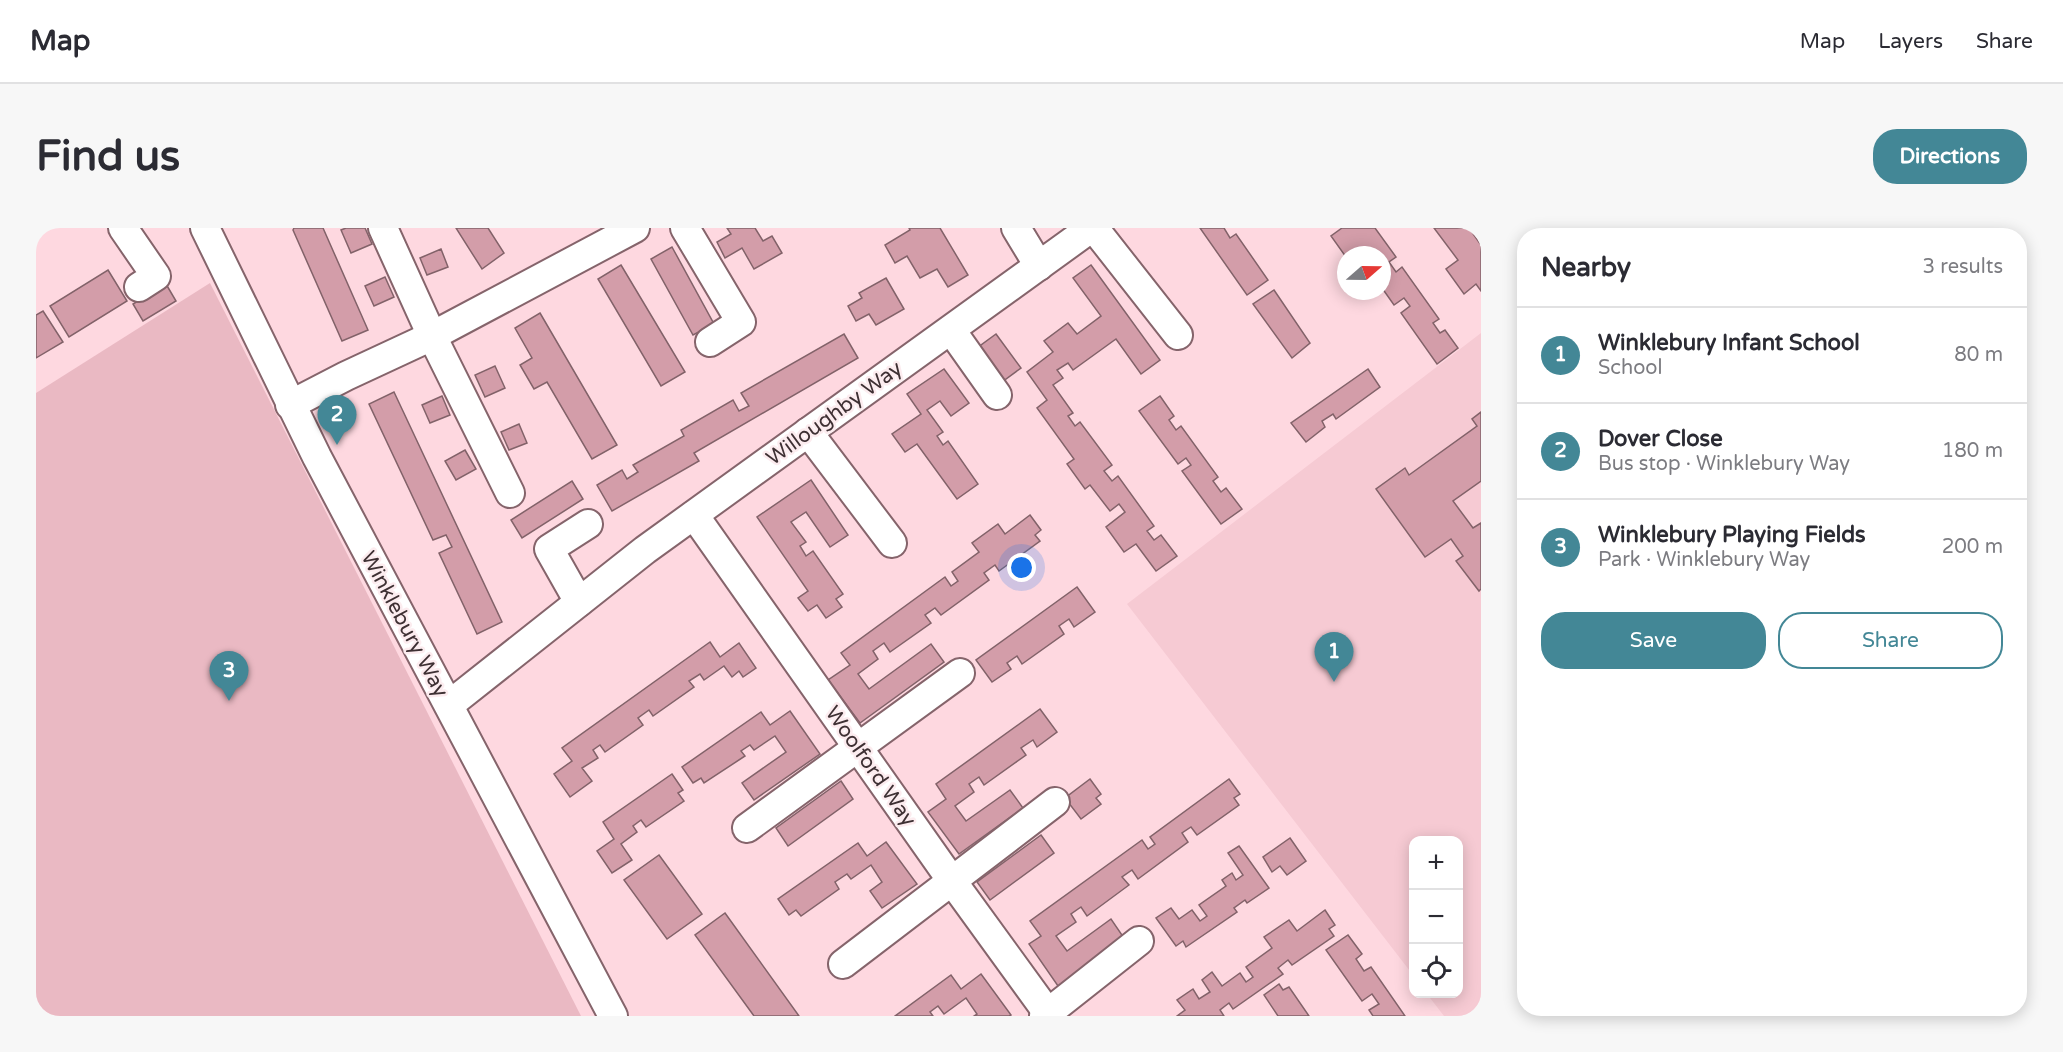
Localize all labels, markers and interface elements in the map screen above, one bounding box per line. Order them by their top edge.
text: Map [30,24,90,58]
text: Map [1800,29,1845,54]
text: Layers [1878,29,1943,54]
text: Share [1976,29,2033,54]
button: Directions [1873,129,2027,184]
text: Find us [36,131,180,182]
north arrow [1337,246,1391,300]
text: Nearby [1541,252,1631,283]
text: 3 results [1923,255,2003,279]
text: Winklebury Infant School [1598,330,1860,356]
text: 1 [1554,343,1567,367]
text: 80 m [1954,343,2003,367]
street label: Willoughby Way [762,356,907,471]
text: School [1598,356,1662,380]
pin: 2 [318,396,356,445]
text: Dover Close [1598,426,1723,452]
text: 2 [1554,439,1567,463]
text: 180 m [1942,439,2003,463]
text: Bus stop · Winklebury Way [1598,452,1850,476]
text: Winklebury Playing Fields [1598,522,1866,548]
text: 3 [1554,535,1567,559]
text: 200 m [1942,535,2003,559]
street label: Winklebury Way [356,547,454,701]
text: Park · Winklebury Way [1598,548,1810,572]
your location [1007,553,1036,582]
button: Save [1541,612,1766,669]
button: Share [1778,612,2003,669]
pin: 1 [1314,632,1354,682]
pin: 3 [210,652,248,701]
street label: Woolford Way [820,701,921,831]
map controls [1409,836,1463,998]
button: + [1409,836,1463,890]
button: − [1409,890,1463,944]
button: locate [1409,944,1463,998]

